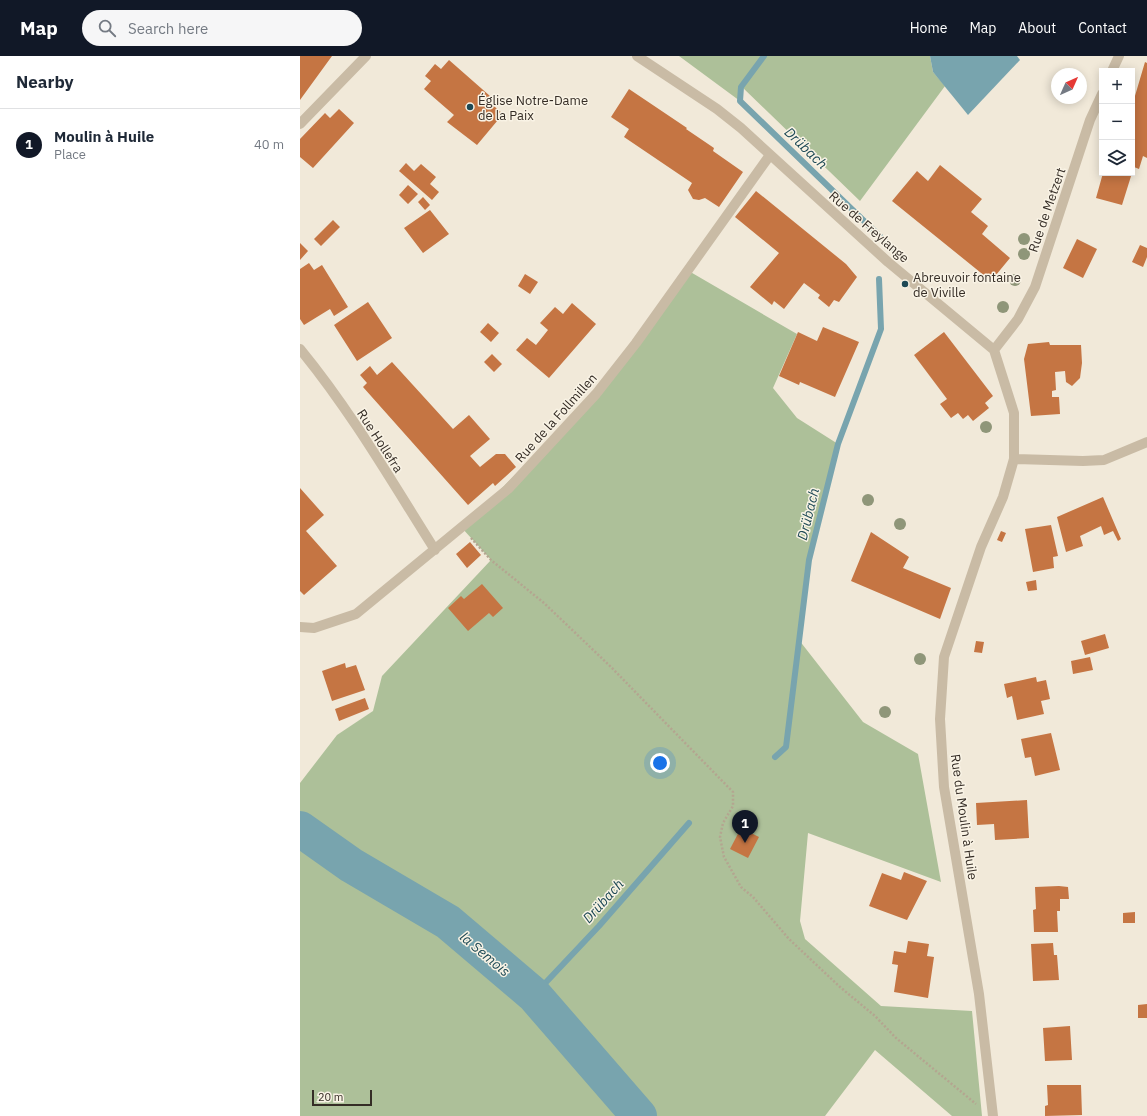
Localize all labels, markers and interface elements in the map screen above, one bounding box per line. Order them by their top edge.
search box [82,10,362,46]
text: Map [20,16,58,40]
icon: search [96,17,118,39]
text: Search here [128,19,208,38]
text: Home [910,19,947,37]
text: Map [969,19,996,37]
text: About [1018,19,1056,37]
text: Contact [1078,19,1127,37]
north arrow [1051,68,1087,104]
map controls [1099,68,1135,176]
button: + [1099,68,1135,104]
text: Nearby [16,71,74,93]
place label: Église Notre-Dame de la Paix [478,92,588,124]
marker: Église Notre-Dame de la Paix [465,102,475,112]
button: − [1099,104,1135,140]
water label: Drübach [781,123,831,173]
text: Moulin à Huile [54,127,154,146]
text: 1 [25,136,33,153]
text: 40 m [254,136,284,153]
button: layers [1099,140,1135,176]
text: Place [54,146,86,163]
street label: Rue de Metzert [1025,165,1069,255]
street label: Rue de Freylange [825,188,913,266]
place label: Abreuvoir fontaine de Viville [913,269,1021,301]
marker: Abreuvoir fontaine de Viville [900,279,910,289]
street label: Rue de la Follmillen [511,370,601,466]
street label: Rue Hollefra [353,406,407,476]
water label: Drübach [793,486,823,542]
your location [650,753,670,773]
street label: Rue du Moulin à Huile [947,753,981,881]
pin: 1 [732,810,758,843]
water label: Drübach [579,875,627,927]
water label: la Semois [456,928,514,981]
scale bar [312,1088,372,1107]
text: 20 m [318,1090,343,1104]

